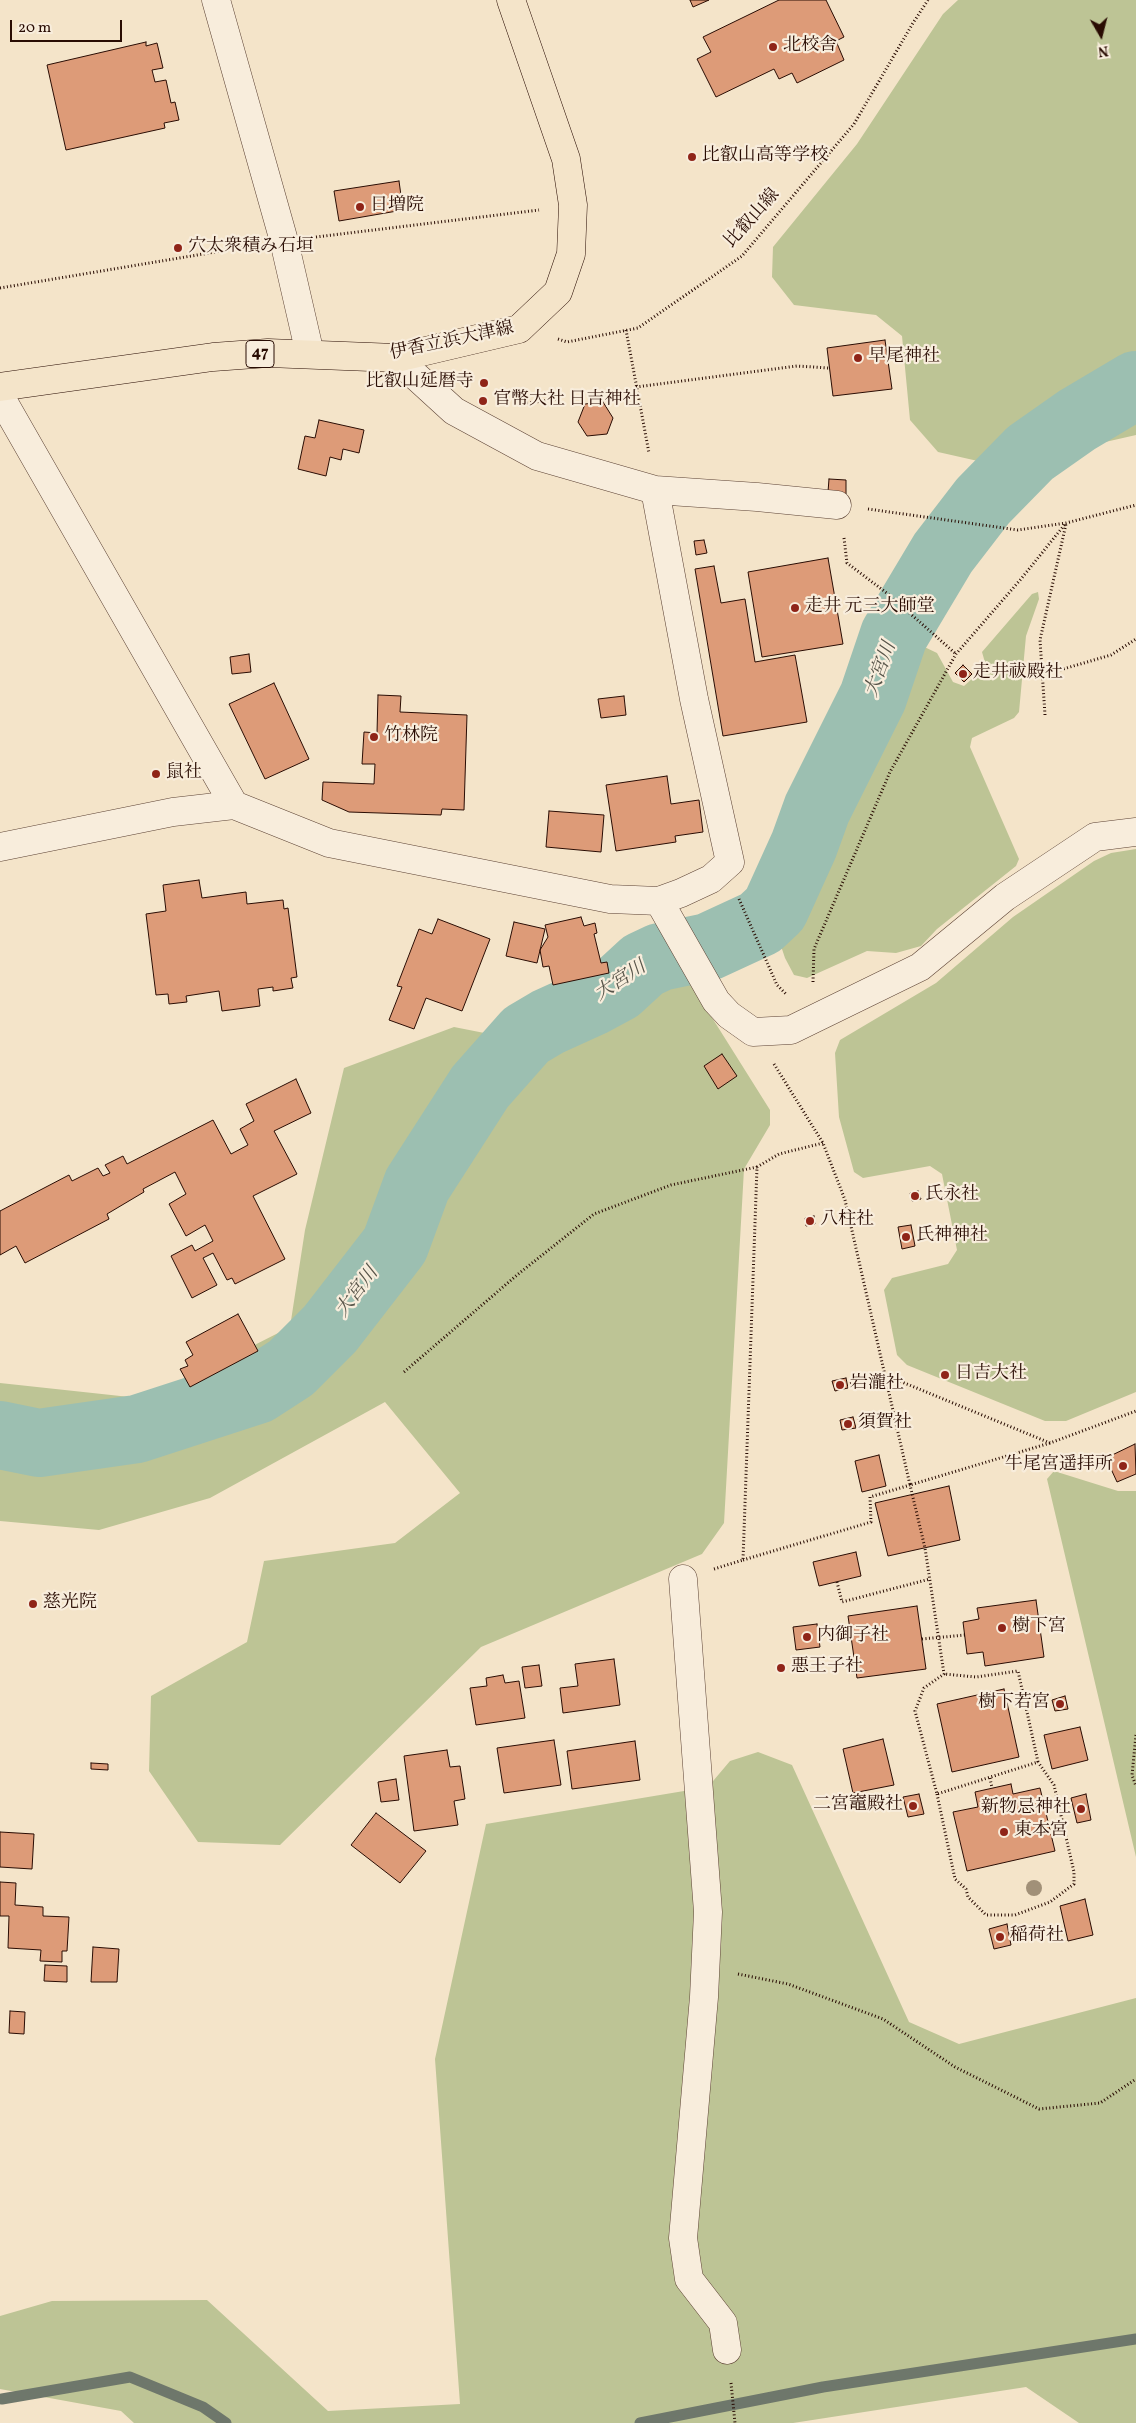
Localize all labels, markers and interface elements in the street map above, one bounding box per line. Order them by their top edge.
scale bar [12,10,125,42]
north arrow [1076,10,1126,60]
text: 20 m [18,18,51,39]
place label: 北校舎 [783,36,837,58]
text: N [1097,40,1110,60]
marker: 北校舎 [767,41,779,53]
place label: 比叡山高等学校 [702,146,828,168]
marker: 比叡山高等学校 [686,151,698,163]
street label: 比叡山線 [721,185,785,253]
place label: 日増院 [370,196,424,218]
marker: 日増院 [354,201,366,213]
place label: 穴太衆積み石垣 [188,237,314,259]
marker: 穴太衆積み石垣 [172,242,184,254]
street label: 伊香立浜大津線 [388,318,516,366]
road number: 47 [246,340,274,368]
place label: 早尾神社 [868,347,940,369]
marker: 早尾神社 [852,352,864,364]
place label: 比叡山延暦寺 [366,372,474,394]
marker: 比叡山延暦寺 [478,377,490,389]
place label: 官幣大社 日吉神社 [493,390,641,412]
marker: 官幣大社 日吉神社 [477,395,489,407]
place label: 走井 元三大師堂 [805,597,935,619]
marker: 走井 元三大師堂 [789,602,801,614]
water label: 大宮川 [862,639,902,701]
place label: 走井祓殿社 [973,663,1063,685]
marker: 走井祓殿社 [957,668,969,680]
place label: 竹林院 [384,726,438,748]
marker: 竹林院 [368,731,380,743]
place label: 鼠社 [166,763,202,785]
marker: 鼠社 [150,768,162,780]
water label: 大宮川 [591,957,651,1007]
place label: 氏永社 [925,1185,979,1207]
marker: 氏永社 [909,1190,921,1202]
place label: 八柱社 [820,1210,874,1232]
marker: 八柱社 [804,1215,816,1227]
place label: 氏神神社 [916,1226,988,1248]
marker: 氏神神社 [900,1231,912,1243]
water label: 大宮川 [332,1263,384,1323]
place label: 日吉大社 [955,1364,1027,1386]
marker: 日吉大社 [939,1369,951,1381]
place label: 岩瀧社 [850,1374,904,1396]
marker: 岩瀧社 [834,1379,846,1391]
place label: 須賀社 [858,1413,912,1435]
marker: 須賀社 [842,1418,854,1430]
place label: 牛尾宮遥拝所 [1005,1455,1113,1477]
marker: 牛尾宮遥拝所 [1117,1460,1129,1472]
place label: 慈光院 [43,1593,97,1615]
marker: 慈光院 [27,1598,39,1610]
place label: 樹下宮 [1012,1617,1066,1639]
marker: 樹下宮 [996,1622,1008,1634]
place label: 内御子社 [817,1626,889,1648]
marker: 内御子社 [801,1631,813,1643]
place label: 悪王子社 [791,1657,863,1679]
marker: 悪王子社 [775,1662,787,1674]
place label: 樹下若宮 [978,1693,1050,1715]
marker: 樹下若宮 [1054,1698,1066,1710]
place label: 二宮竈殿社 [813,1795,903,1817]
place label: 新物忌神社 [981,1798,1071,1820]
marker: 二宮竈殿社 [907,1800,919,1812]
marker: 新物忌神社 [1075,1803,1087,1815]
place label: 東本宮 [1014,1821,1068,1843]
marker: 東本宮 [998,1826,1010,1838]
place label: 稲荷社 [1010,1926,1064,1948]
marker: 稲荷社 [994,1931,1006,1943]

